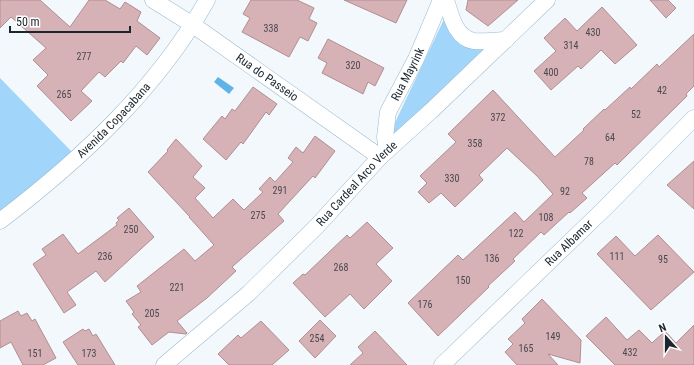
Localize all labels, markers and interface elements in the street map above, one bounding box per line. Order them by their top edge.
scale bar [10,8,130,34]
text: 50 m [16,15,40,29]
house number: 338 [264,23,278,34]
house number: 430 [586,27,600,38]
house number: 314 [564,40,578,51]
street label: Rua Mayrink [388,45,427,103]
house number: 277 [77,51,91,62]
street label: Rua do Passeio [233,51,301,104]
house number: 320 [346,60,360,71]
house number: 400 [544,67,558,78]
street label: Avenida Copacabana [74,80,153,161]
house number: 42 [657,85,667,96]
house number: 265 [57,89,71,100]
house number: 52 [631,109,641,120]
house number: 372 [491,112,505,123]
house number: 64 [605,132,615,143]
street label: Rua Cardeal Arco Verde [313,138,400,229]
house number: 358 [468,138,482,149]
house number: 78 [584,156,594,167]
house number: 330 [445,173,459,184]
house number: 291 [273,185,287,196]
house number: 92 [560,186,570,197]
house number: 275 [251,210,265,221]
house number: 108 [539,212,553,223]
street label: Rua Albamar [542,217,596,269]
house number: 250 [124,224,138,235]
house number: 122 [509,228,523,239]
house number: 236 [98,251,112,262]
house number: 111 [610,251,624,262]
house number: 136 [485,253,499,264]
house number: 95 [658,254,668,265]
house number: 268 [334,262,348,273]
house number: 150 [456,275,470,286]
house number: 221 [170,282,184,293]
house number: 176 [418,299,432,310]
house number: 205 [145,308,159,319]
north arrow [646,317,686,357]
text: N [657,321,668,335]
house number: 149 [546,331,560,342]
house number: 254 [310,333,324,344]
house number: 165 [519,343,533,354]
house number: 432 [623,347,637,358]
house number: 151 [28,348,42,359]
house number: 173 [82,348,96,359]

